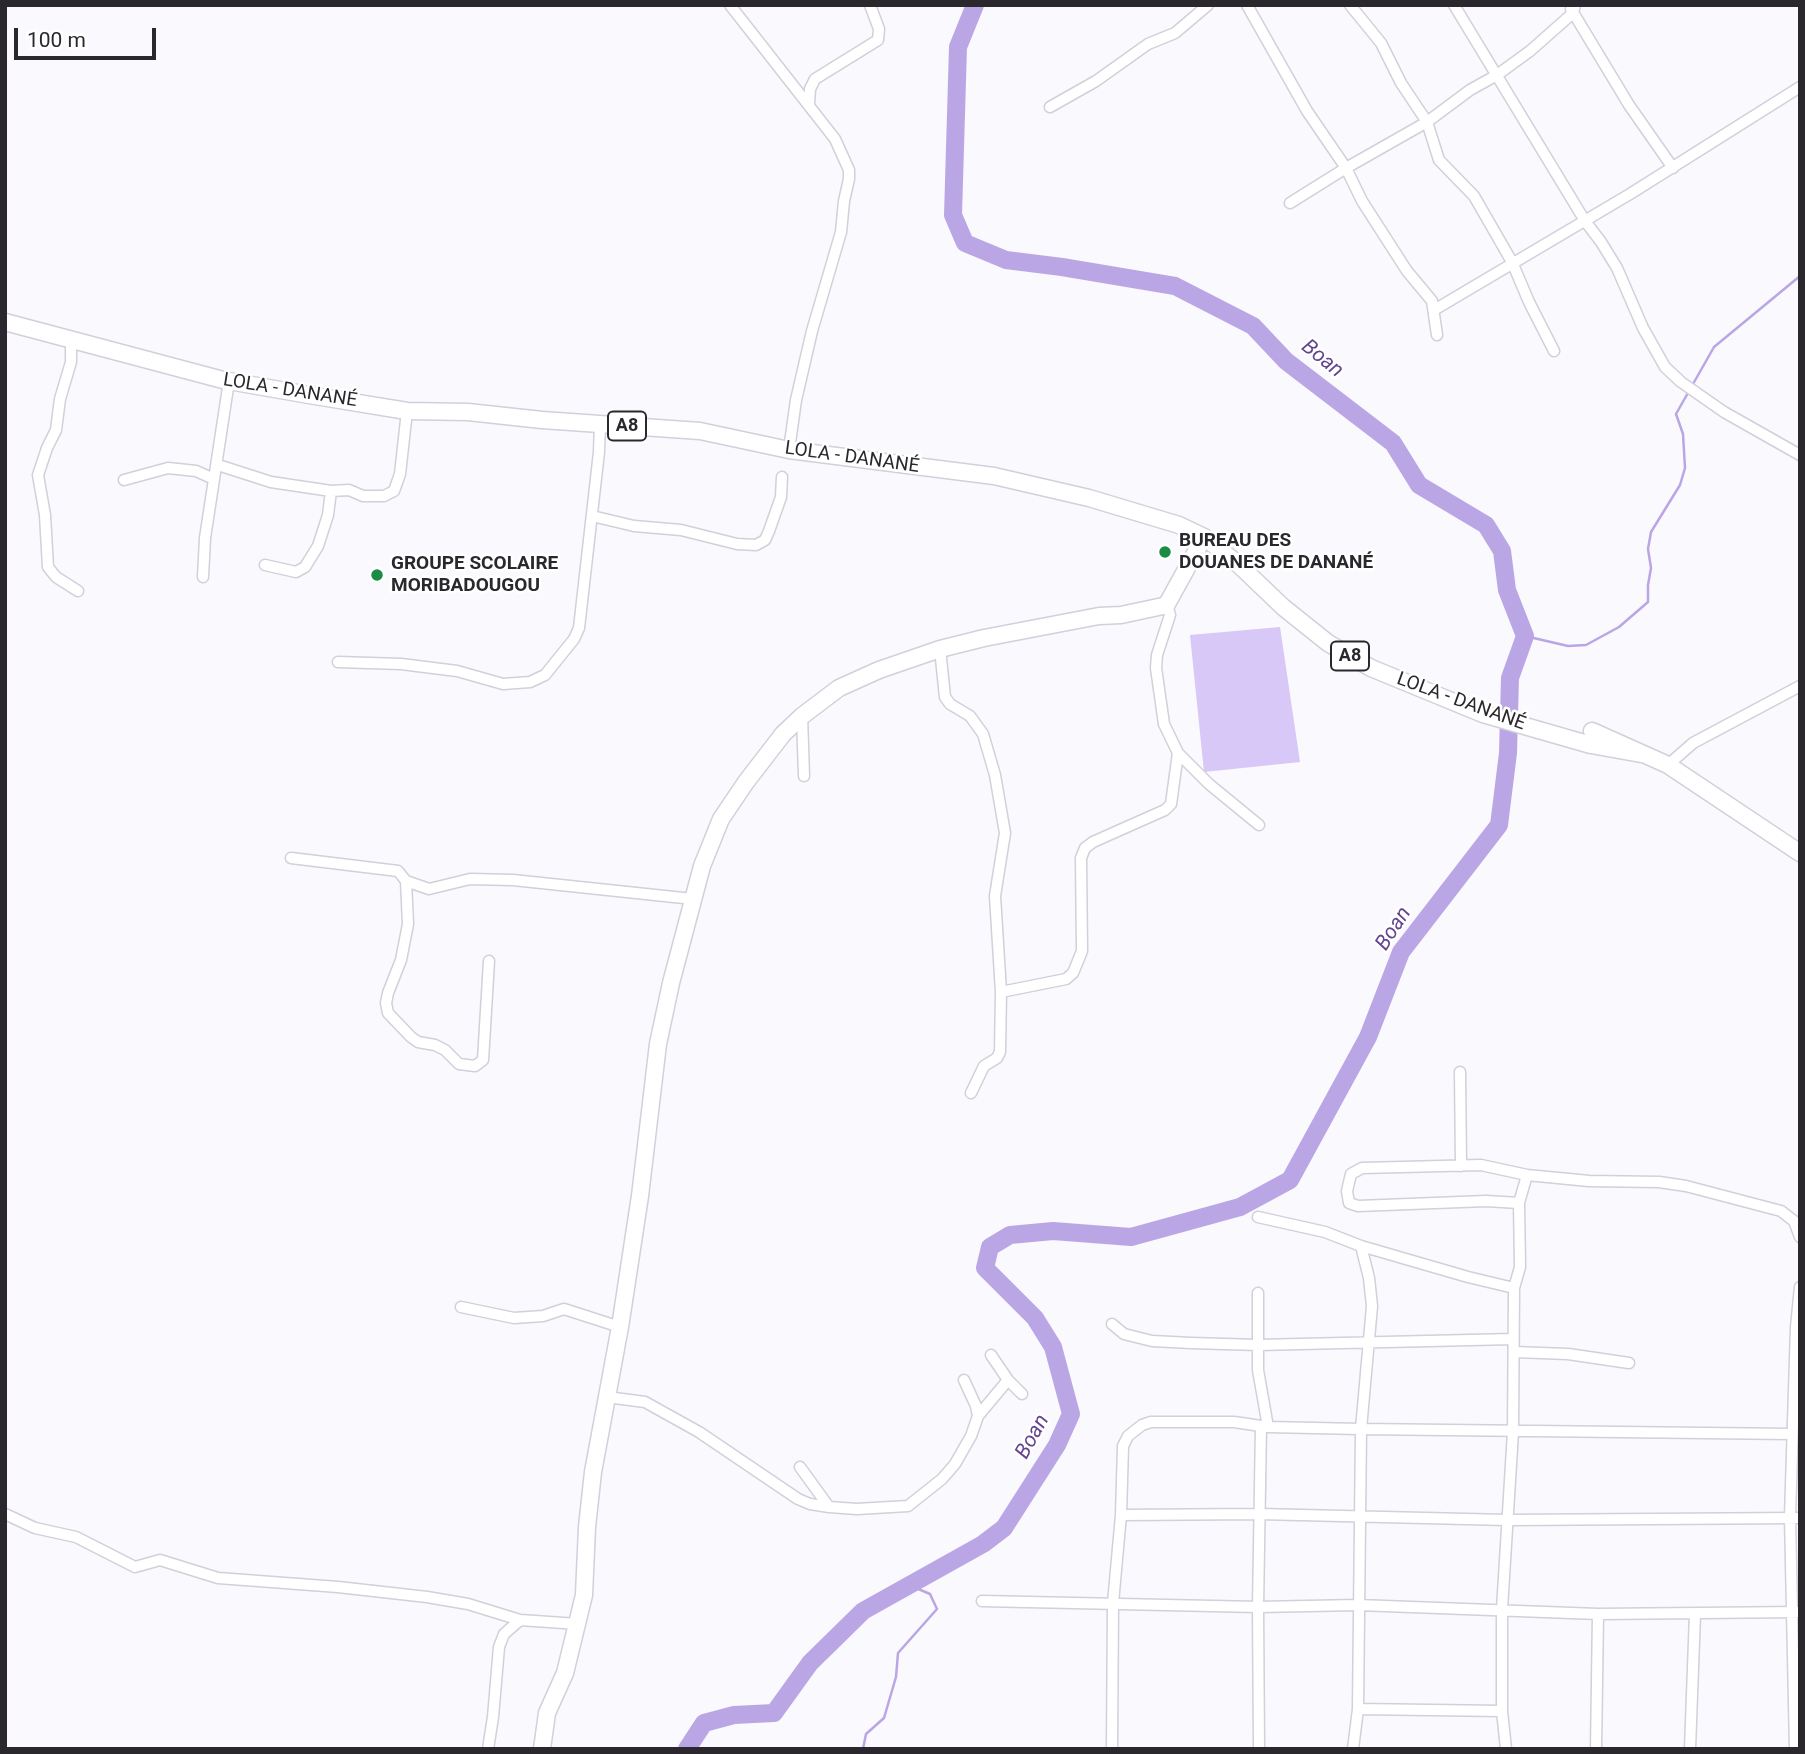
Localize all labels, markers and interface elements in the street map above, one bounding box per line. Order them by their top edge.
scale bar [18,14,159,58]
text: 100 m [27,28,86,52]
water label: Boan [1296,335,1348,383]
street label: LOLA - DANANÉ [221,369,359,413]
road number: A8 [608,412,646,440]
street label: LOLA - DANANÉ [783,437,921,479]
place label: BUREAU DES DOUANES DE DANANÉ [1179,530,1373,574]
marker: BUREAU DES DOUANES DE DANANÉ [1157,544,1173,560]
place label: GROUPE SCOLAIRE MORIBADOUGOU [391,553,558,597]
marker: GROUPE SCOLAIRE MORIBADOUGOU [369,567,385,583]
road number: A8 [1331,642,1369,670]
street label: LOLA - DANANÉ [1394,668,1528,736]
water label: Boan [1371,903,1417,955]
water label: Boan [1011,1410,1055,1464]

